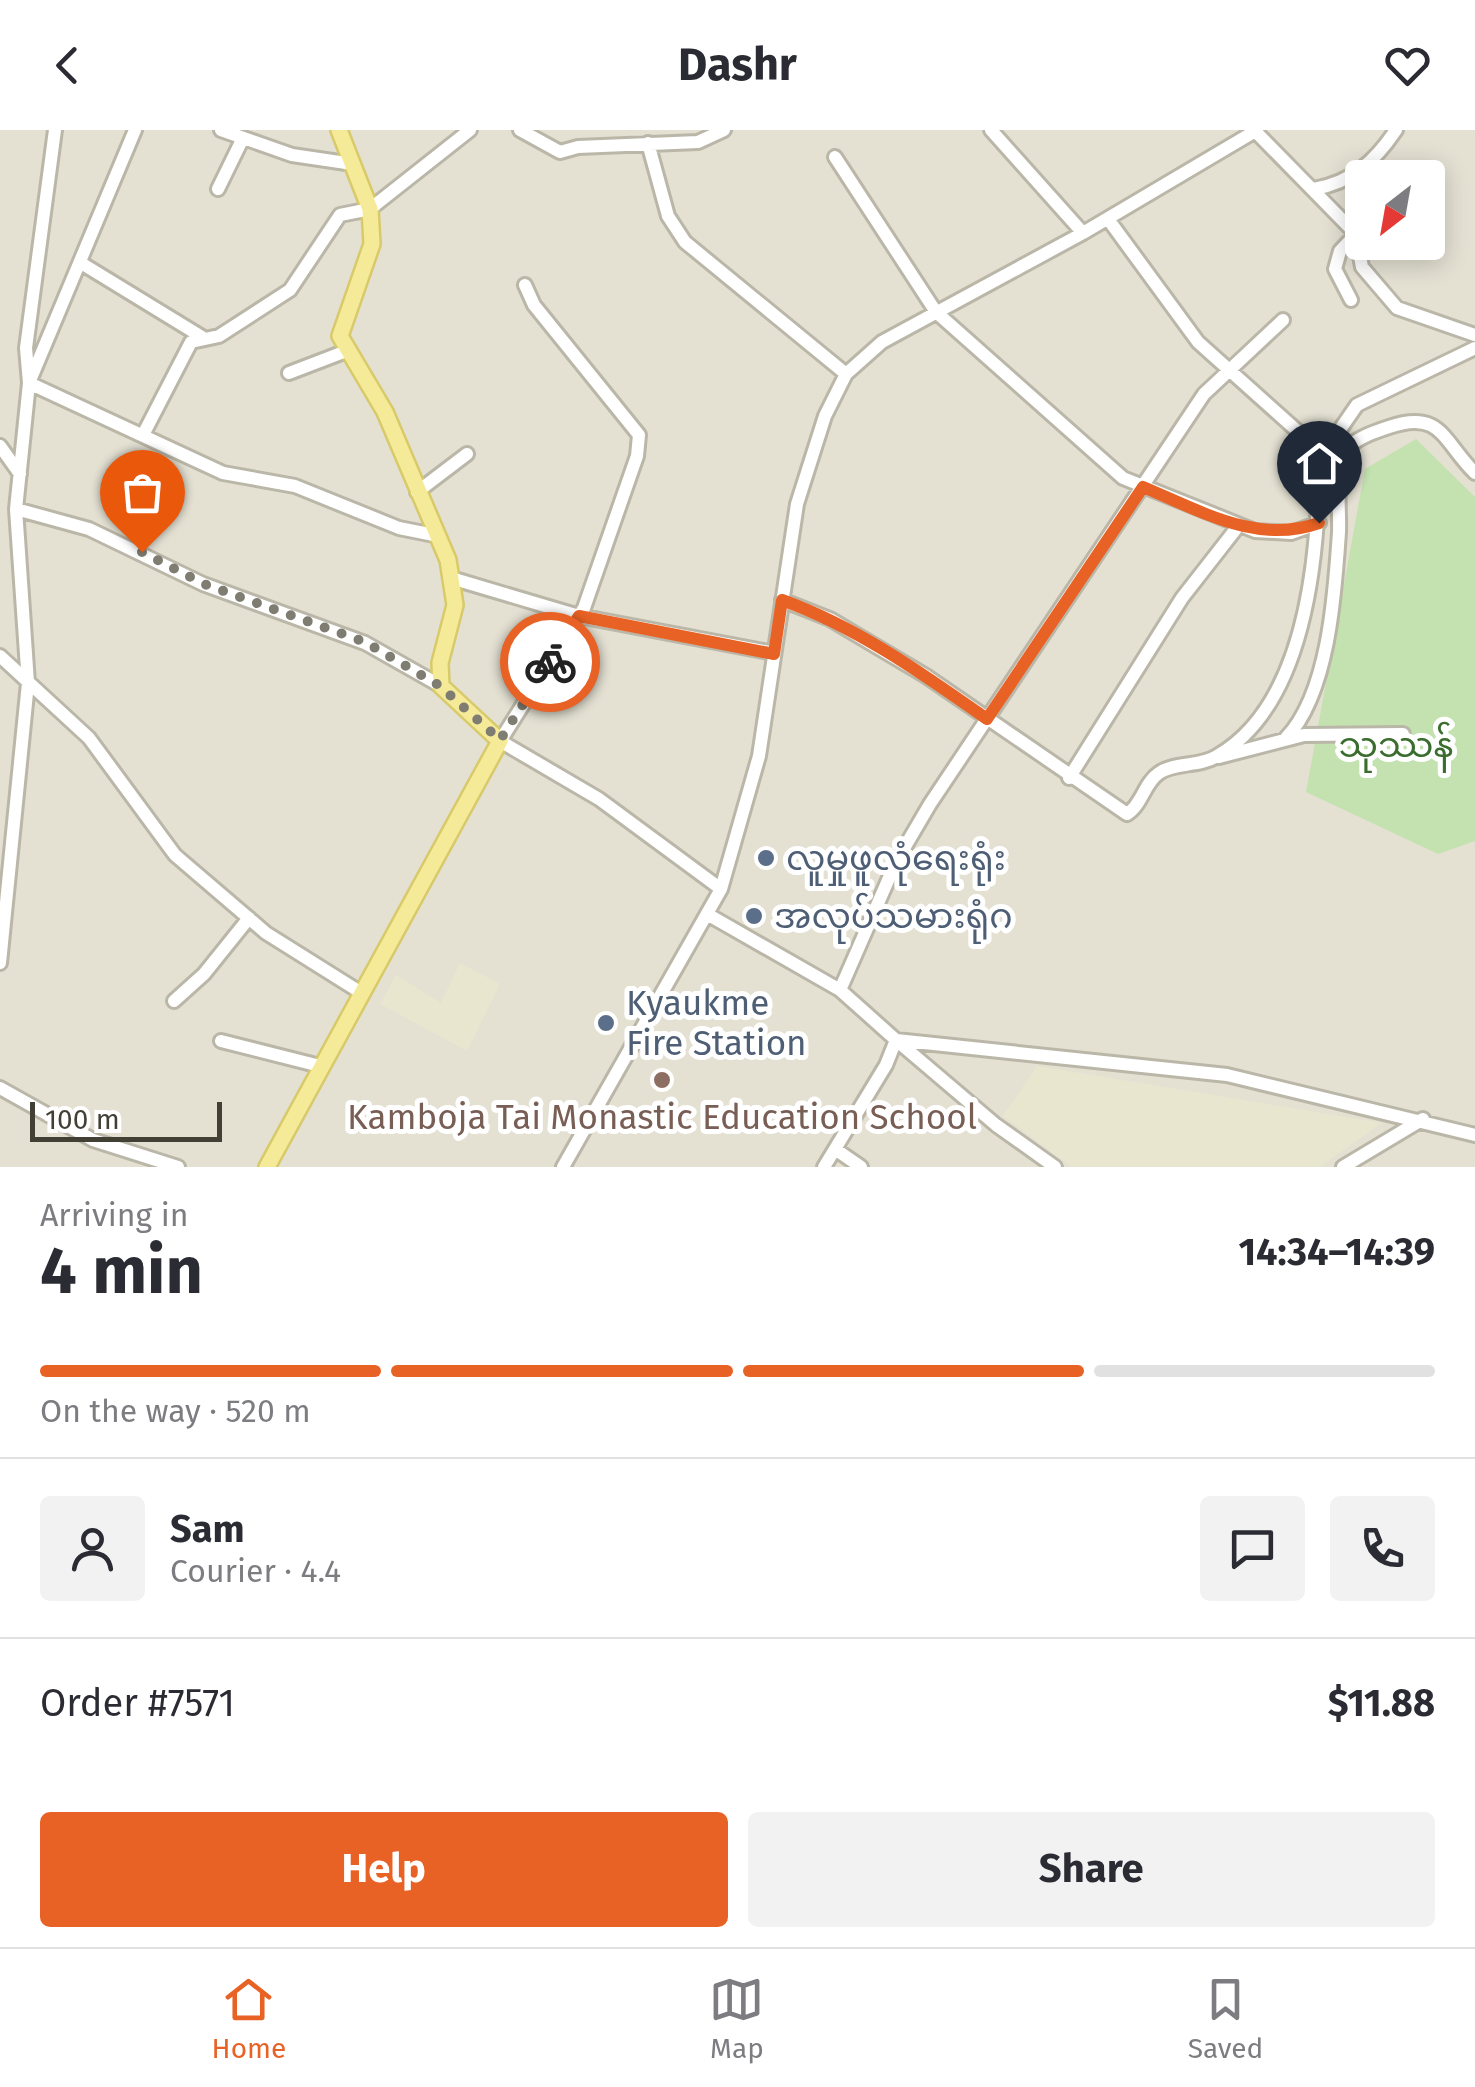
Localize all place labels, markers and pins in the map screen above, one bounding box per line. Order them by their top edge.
pin [1277,421,1362,524]
pin [100,450,185,553]
place label: လူမှုဖူလုံရေးရုံး [786,837,1006,886]
marker: လူမှုဖူလုံရေးရုံး [755,847,777,869]
place label: အလုပ်သမားရုံဂ [774,892,1013,944]
marker: အလုပ်သမားရုံဂ [743,905,765,927]
place label: Kyaukme Fire Station [626,982,807,1064]
marker: Kyaukme Fire Station [595,1012,617,1034]
marker: Kamboja Tai Monastic Education School [651,1069,673,1091]
place label: Kamboja Tai Monastic Education School [347,1096,977,1138]

